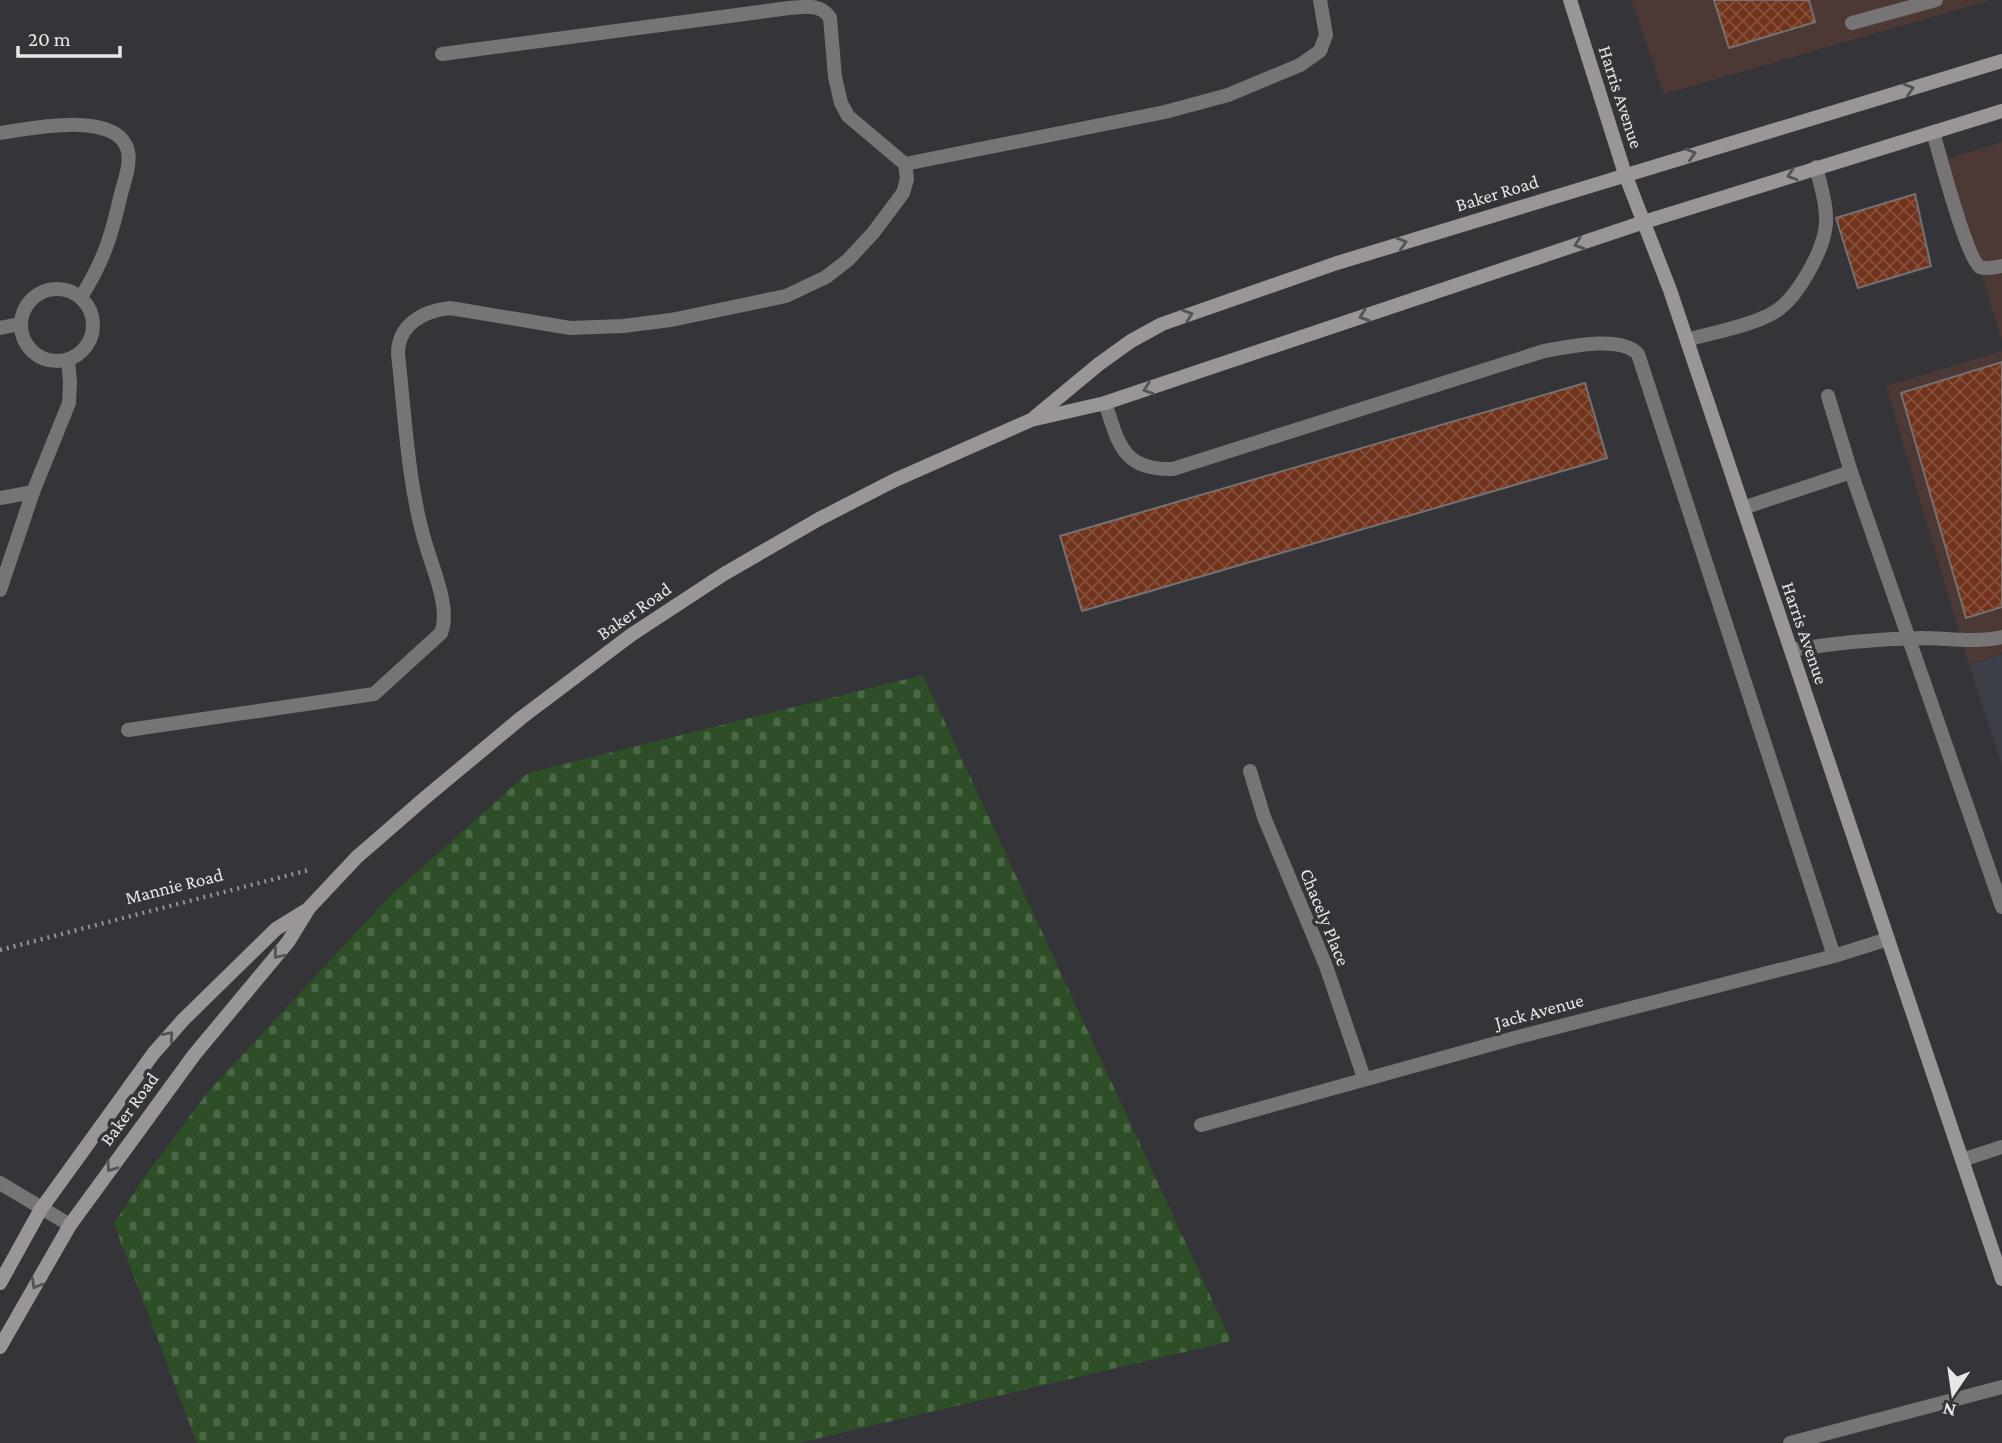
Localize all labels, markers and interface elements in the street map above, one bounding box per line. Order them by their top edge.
scale bar [18,14,119,58]
text: 20 m [28,27,71,51]
street label: Harris Avenue [1595,43,1647,151]
one-way arrow [1902,82,1914,97]
one-way arrow [1684,148,1696,163]
one-way arrow [1786,167,1798,182]
street label: Baker Road [1453,170,1541,216]
one-way arrow [1396,236,1408,251]
one-way arrow [1574,236,1586,250]
one-way arrow [1358,308,1370,322]
one-way arrow [1182,309,1194,323]
one-way arrow [1142,380,1154,395]
street label: Baker Road [593,578,675,644]
street label: Harris Avenue [1778,579,1832,687]
street label: Mannie Road [123,864,225,908]
street label: Chacely Place [1296,865,1354,969]
one-way arrow [273,946,286,958]
street label: Jack Avenue [1490,989,1586,1033]
one-way arrow [161,1031,173,1044]
street label: Baker Road [95,1068,163,1150]
one-way arrow [107,1159,119,1172]
one-way arrow [31,1277,44,1290]
north arrow [1918,1359,1988,1429]
text: N [1941,1398,1958,1422]

